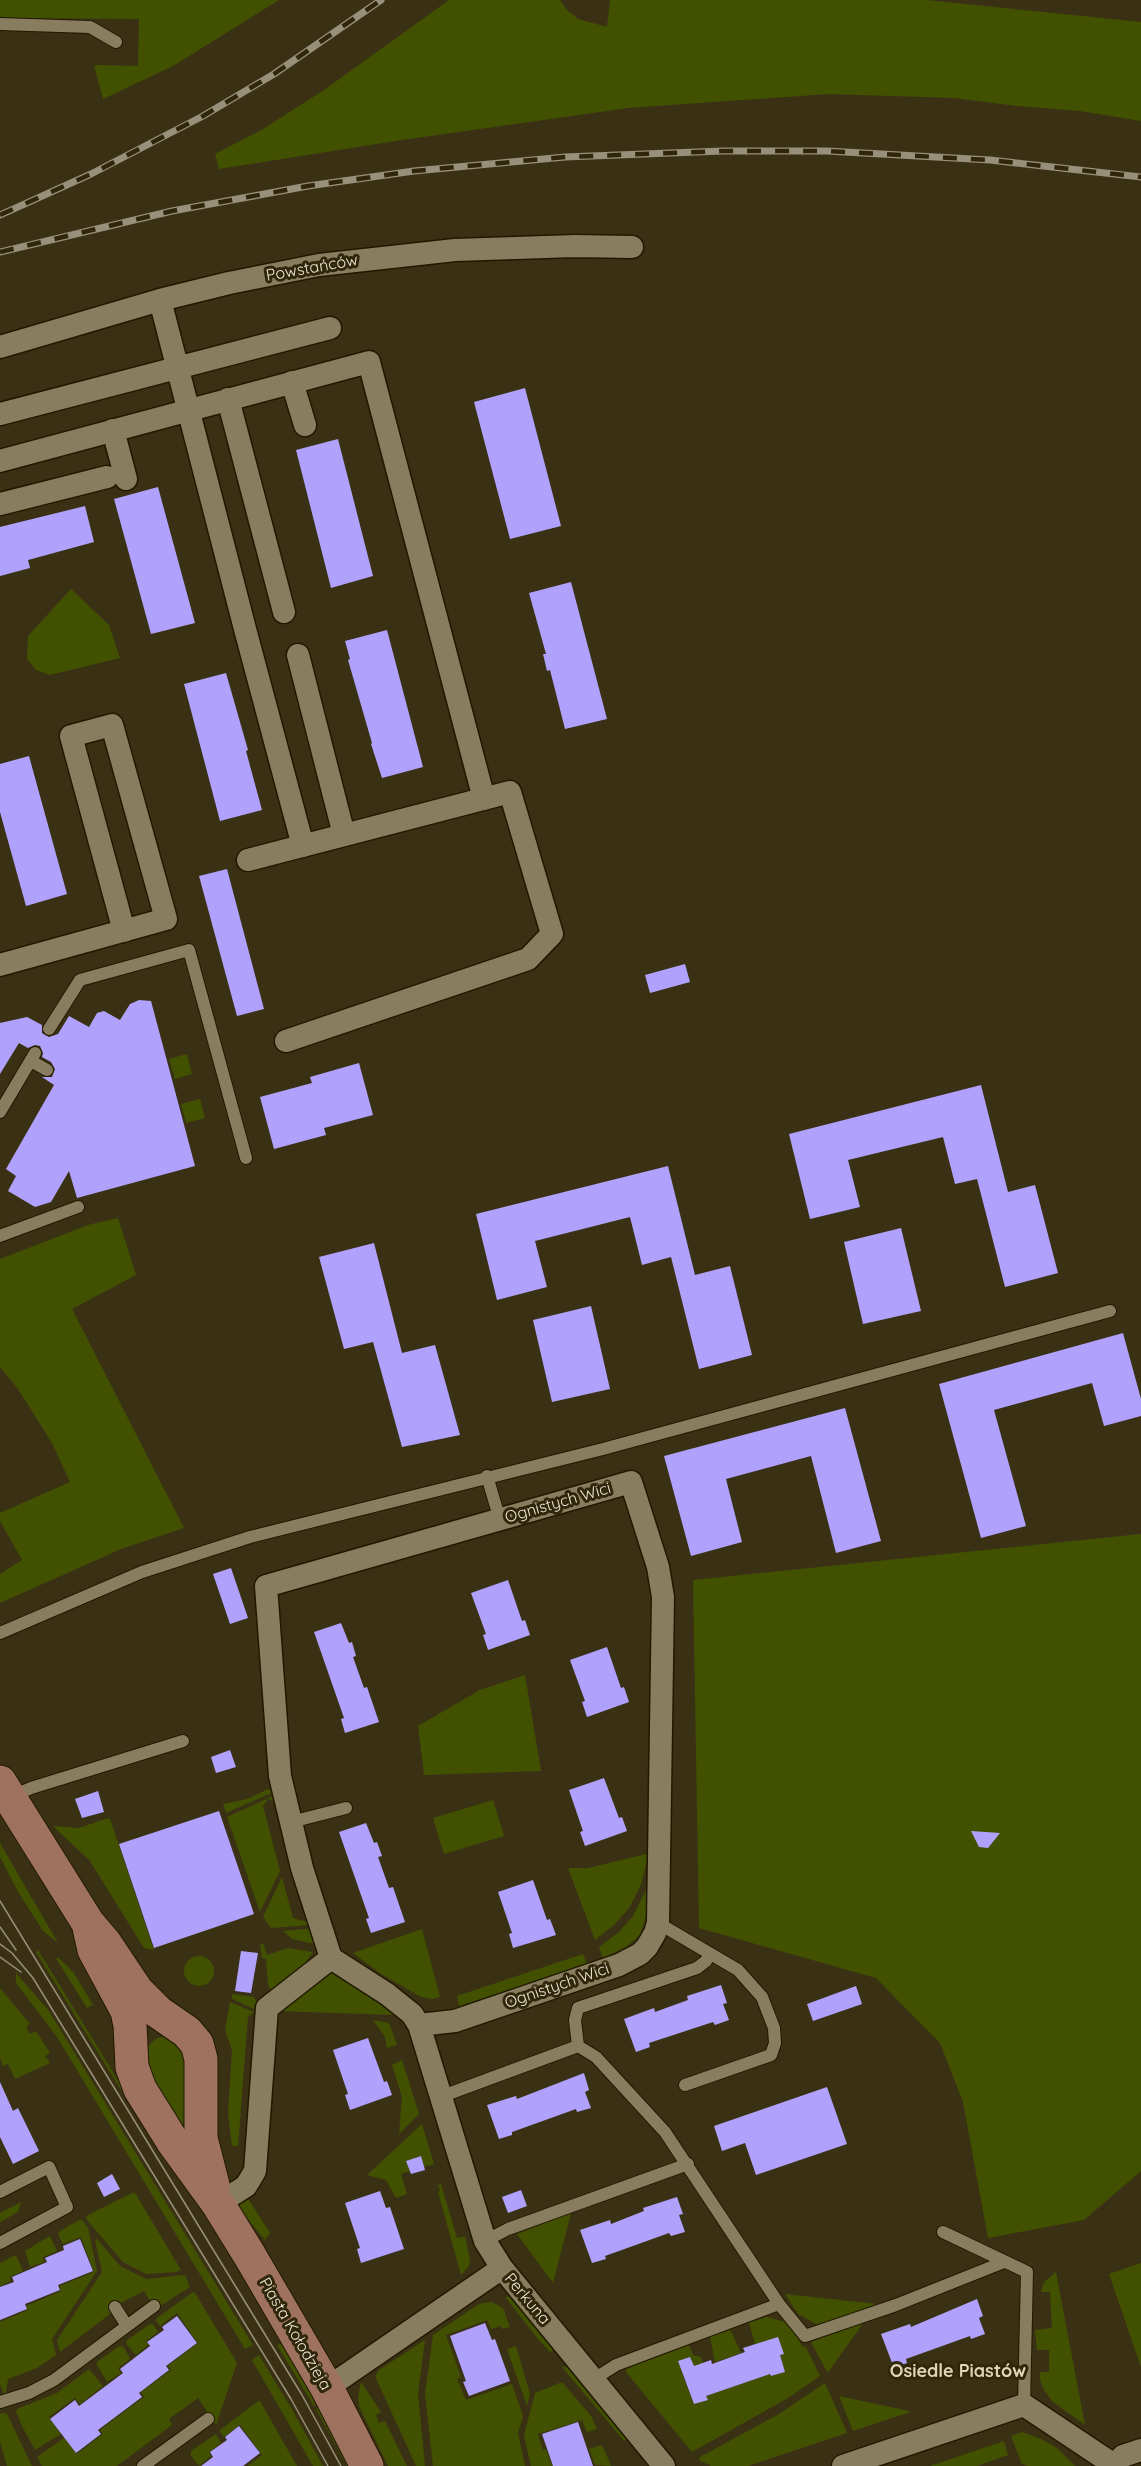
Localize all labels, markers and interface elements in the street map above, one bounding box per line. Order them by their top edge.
street label: Powstańców [265,250,359,286]
street label: Ognistych Wici [503,1479,613,1527]
street label: Ognistych Wici [502,1959,612,2013]
street label: Perkuna [500,2269,554,2329]
street label: Piasta Kołodzieja [255,2274,335,2394]
district label: Osiedle Piastów [890,2361,1026,2383]

